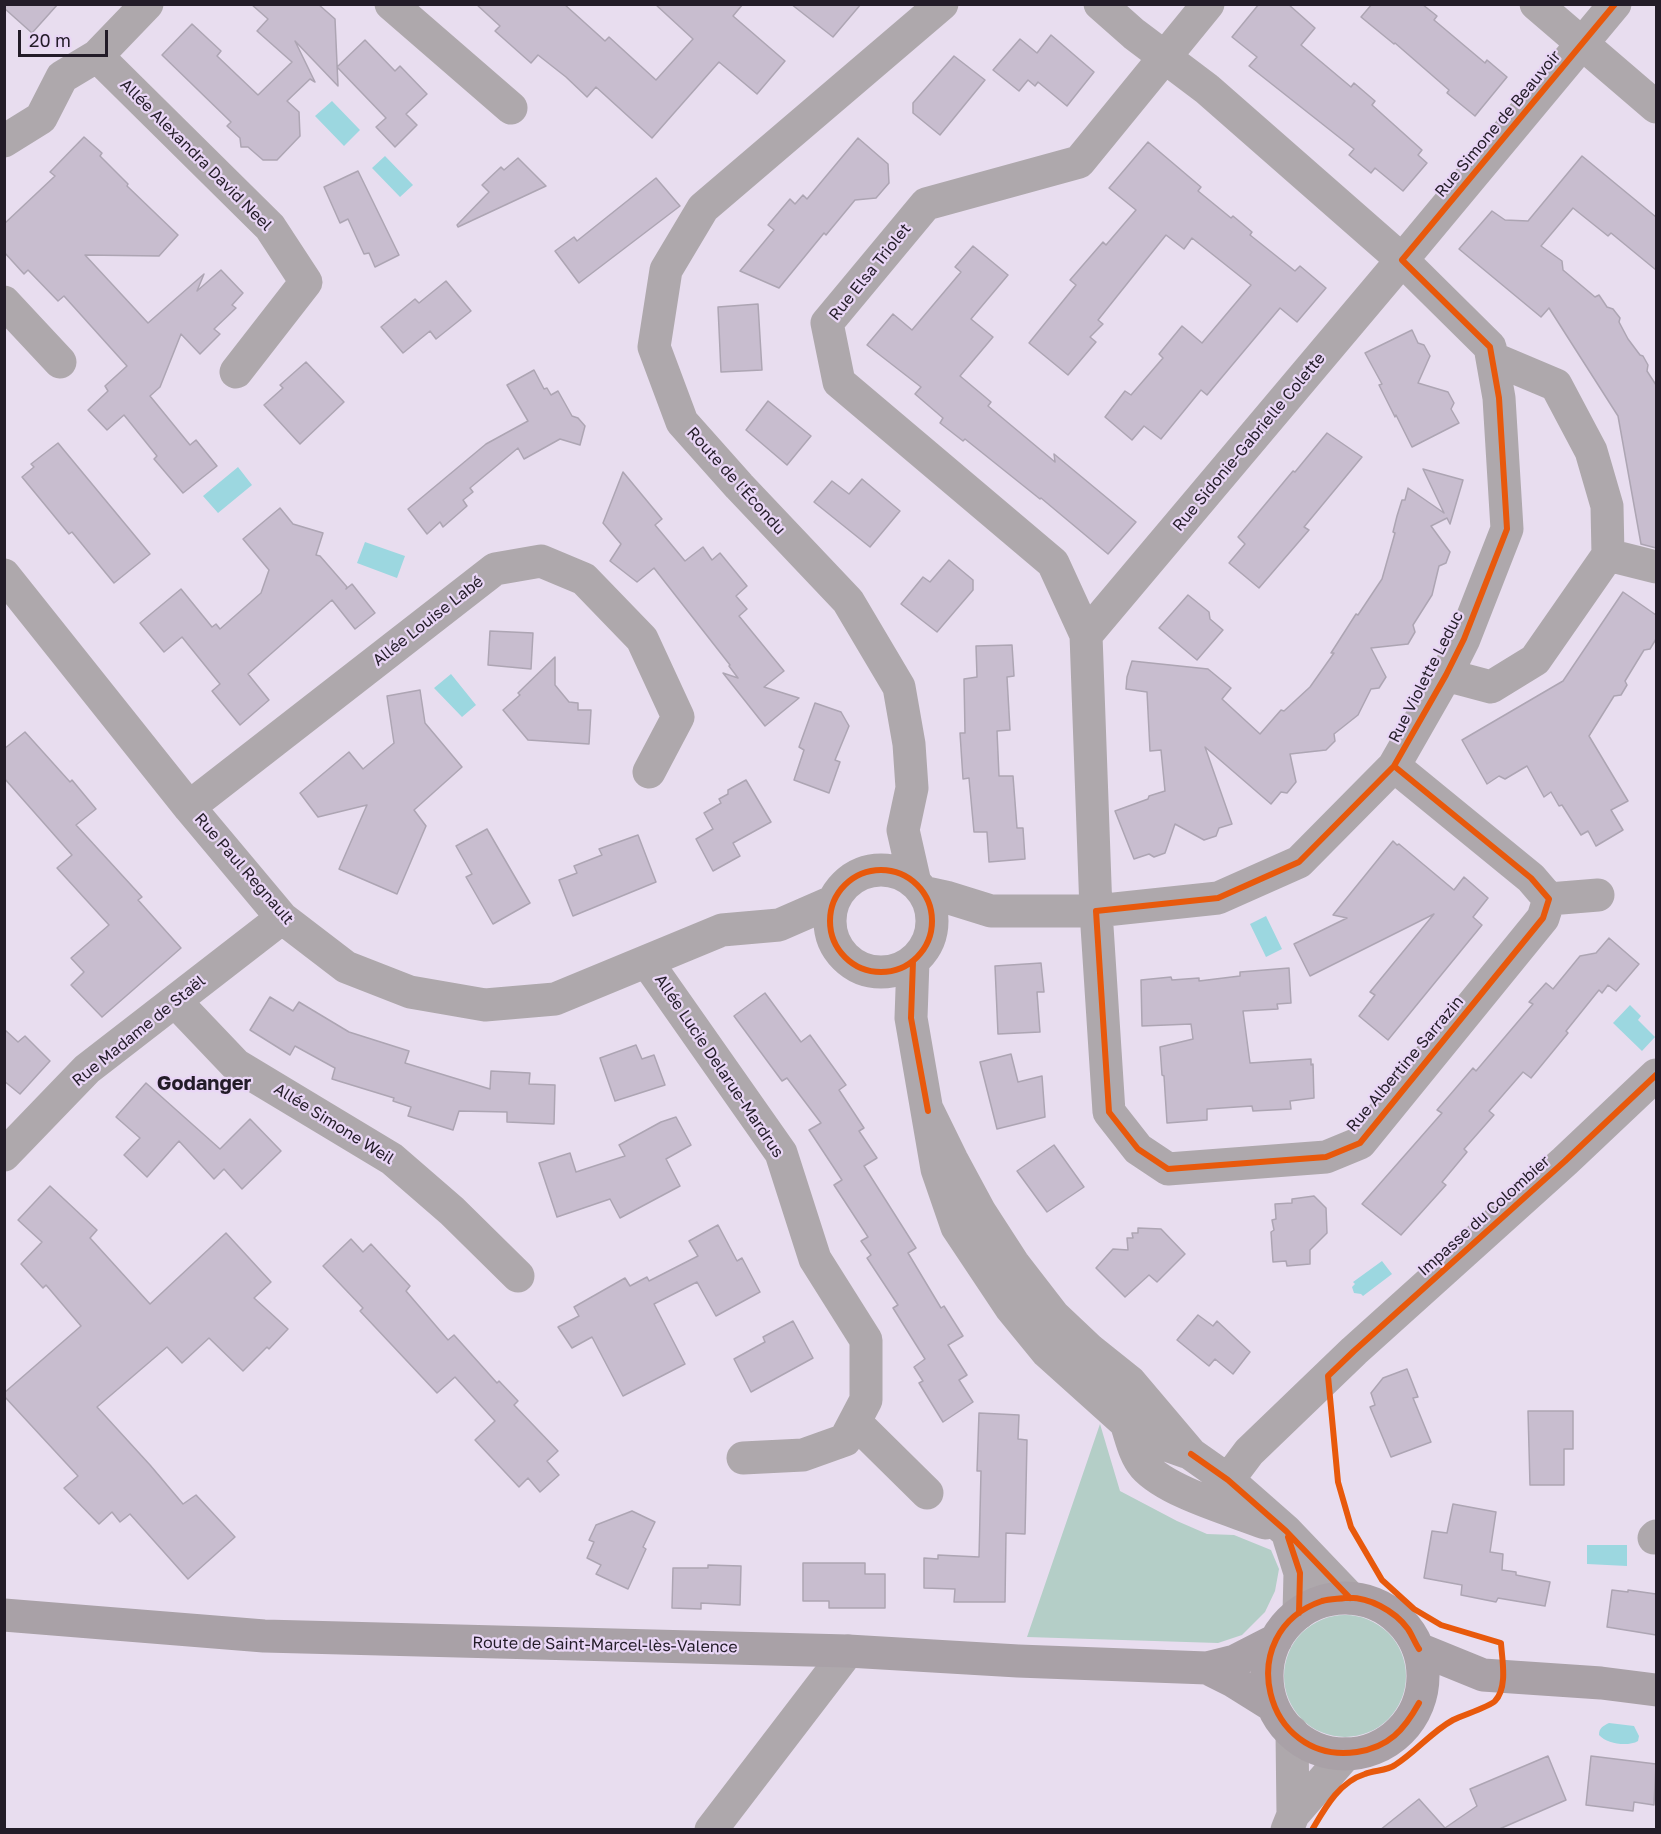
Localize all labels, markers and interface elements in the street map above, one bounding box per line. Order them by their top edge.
scale bar [21,18,111,56]
text: 20 m [29,29,71,51]
street label: Rue Simone de Beauvoir [1431,47,1565,201]
street label: Allée Alexandra David Neel [116,75,276,235]
street label: Rue Elsa Triolet [825,220,915,324]
street label: Rue Sidonie-Gabrielle Colette [1169,349,1329,535]
street label: Route de l'Écondu [683,423,789,539]
street label: Allée Louise Labé [369,572,487,670]
street label: Rue Violette Leduc [1385,608,1467,746]
street label: Rue Paul Regnault [190,809,298,929]
street label: Rue Madame de Staël [69,971,209,1091]
street label: Allée Lucie Delarue-Mardrus [650,971,788,1161]
street label: Rue Albertine Sarrazin [1343,992,1467,1136]
district label: Godanger [157,1072,251,1096]
street label: Allée Simone Weil [270,1079,398,1169]
street label: Impasse du Colombier [1414,1152,1554,1280]
street label: Route de Saint-Marcel-lès-Valence [472,1633,738,1657]

